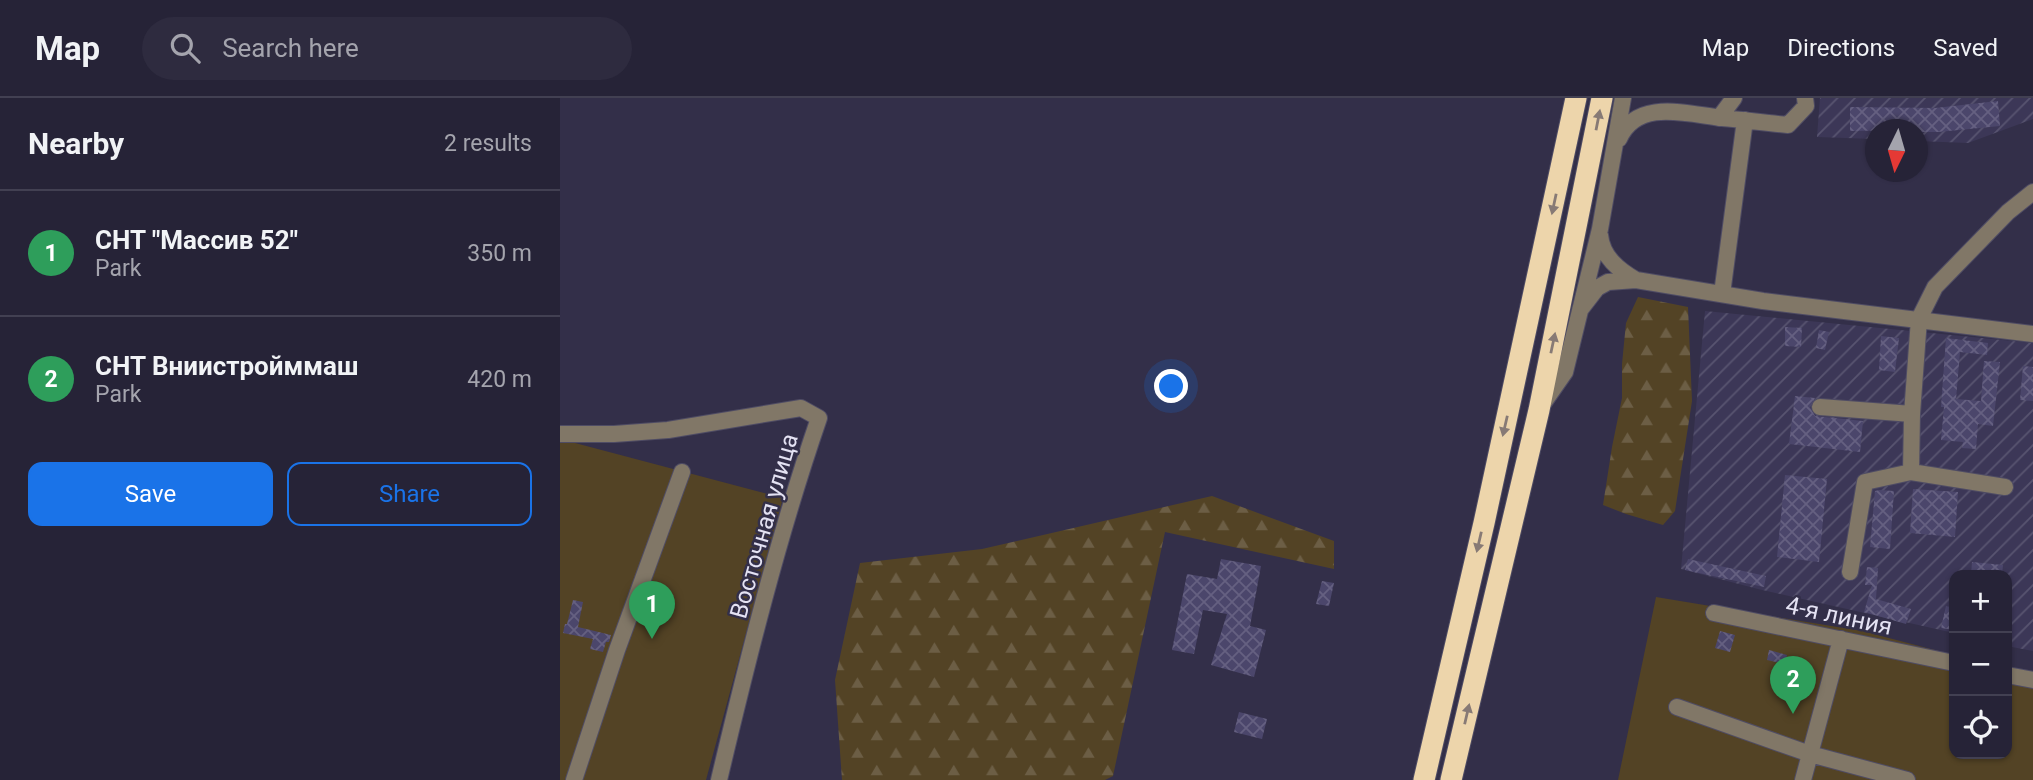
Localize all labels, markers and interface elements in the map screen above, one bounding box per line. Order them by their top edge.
search box [142,17,632,80]
text: Map [35,29,100,68]
icon: search [166,29,204,67]
text: Search here [222,33,359,63]
text: Map [1702,34,1749,62]
text: Directions [1787,34,1895,62]
text: Saved [1933,34,1998,62]
one-way arrow [1593,109,1604,131]
north arrow [1865,119,1928,182]
text: Nearby [28,126,124,161]
text: 2 results [444,130,532,157]
one-way arrow [1548,193,1559,215]
text: СНТ "Массив 52" [95,225,298,255]
text: 1 [44,240,58,267]
text: 350 m [467,240,532,267]
text: Park [95,255,141,282]
one-way arrow [1547,332,1558,354]
text: СНТ Вниистройммаш [95,351,358,381]
text: 2 [44,366,58,393]
text: 420 m [467,366,532,393]
your location [1154,369,1188,403]
text: Park [95,381,141,408]
one-way arrow [1499,415,1510,437]
street label: Восточная улица [724,430,804,622]
button: Save [28,462,273,526]
button: Share [287,462,532,526]
one-way arrow [1474,531,1485,553]
map controls [1949,570,2012,759]
button: + [1949,570,2012,633]
pin: 1 [629,581,675,639]
street label: 4-я линия [1783,591,1895,641]
button: − [1949,633,2012,696]
pin: 2 [1770,656,1816,714]
button: locate [1949,696,2012,759]
one-way arrow [1462,703,1473,725]

